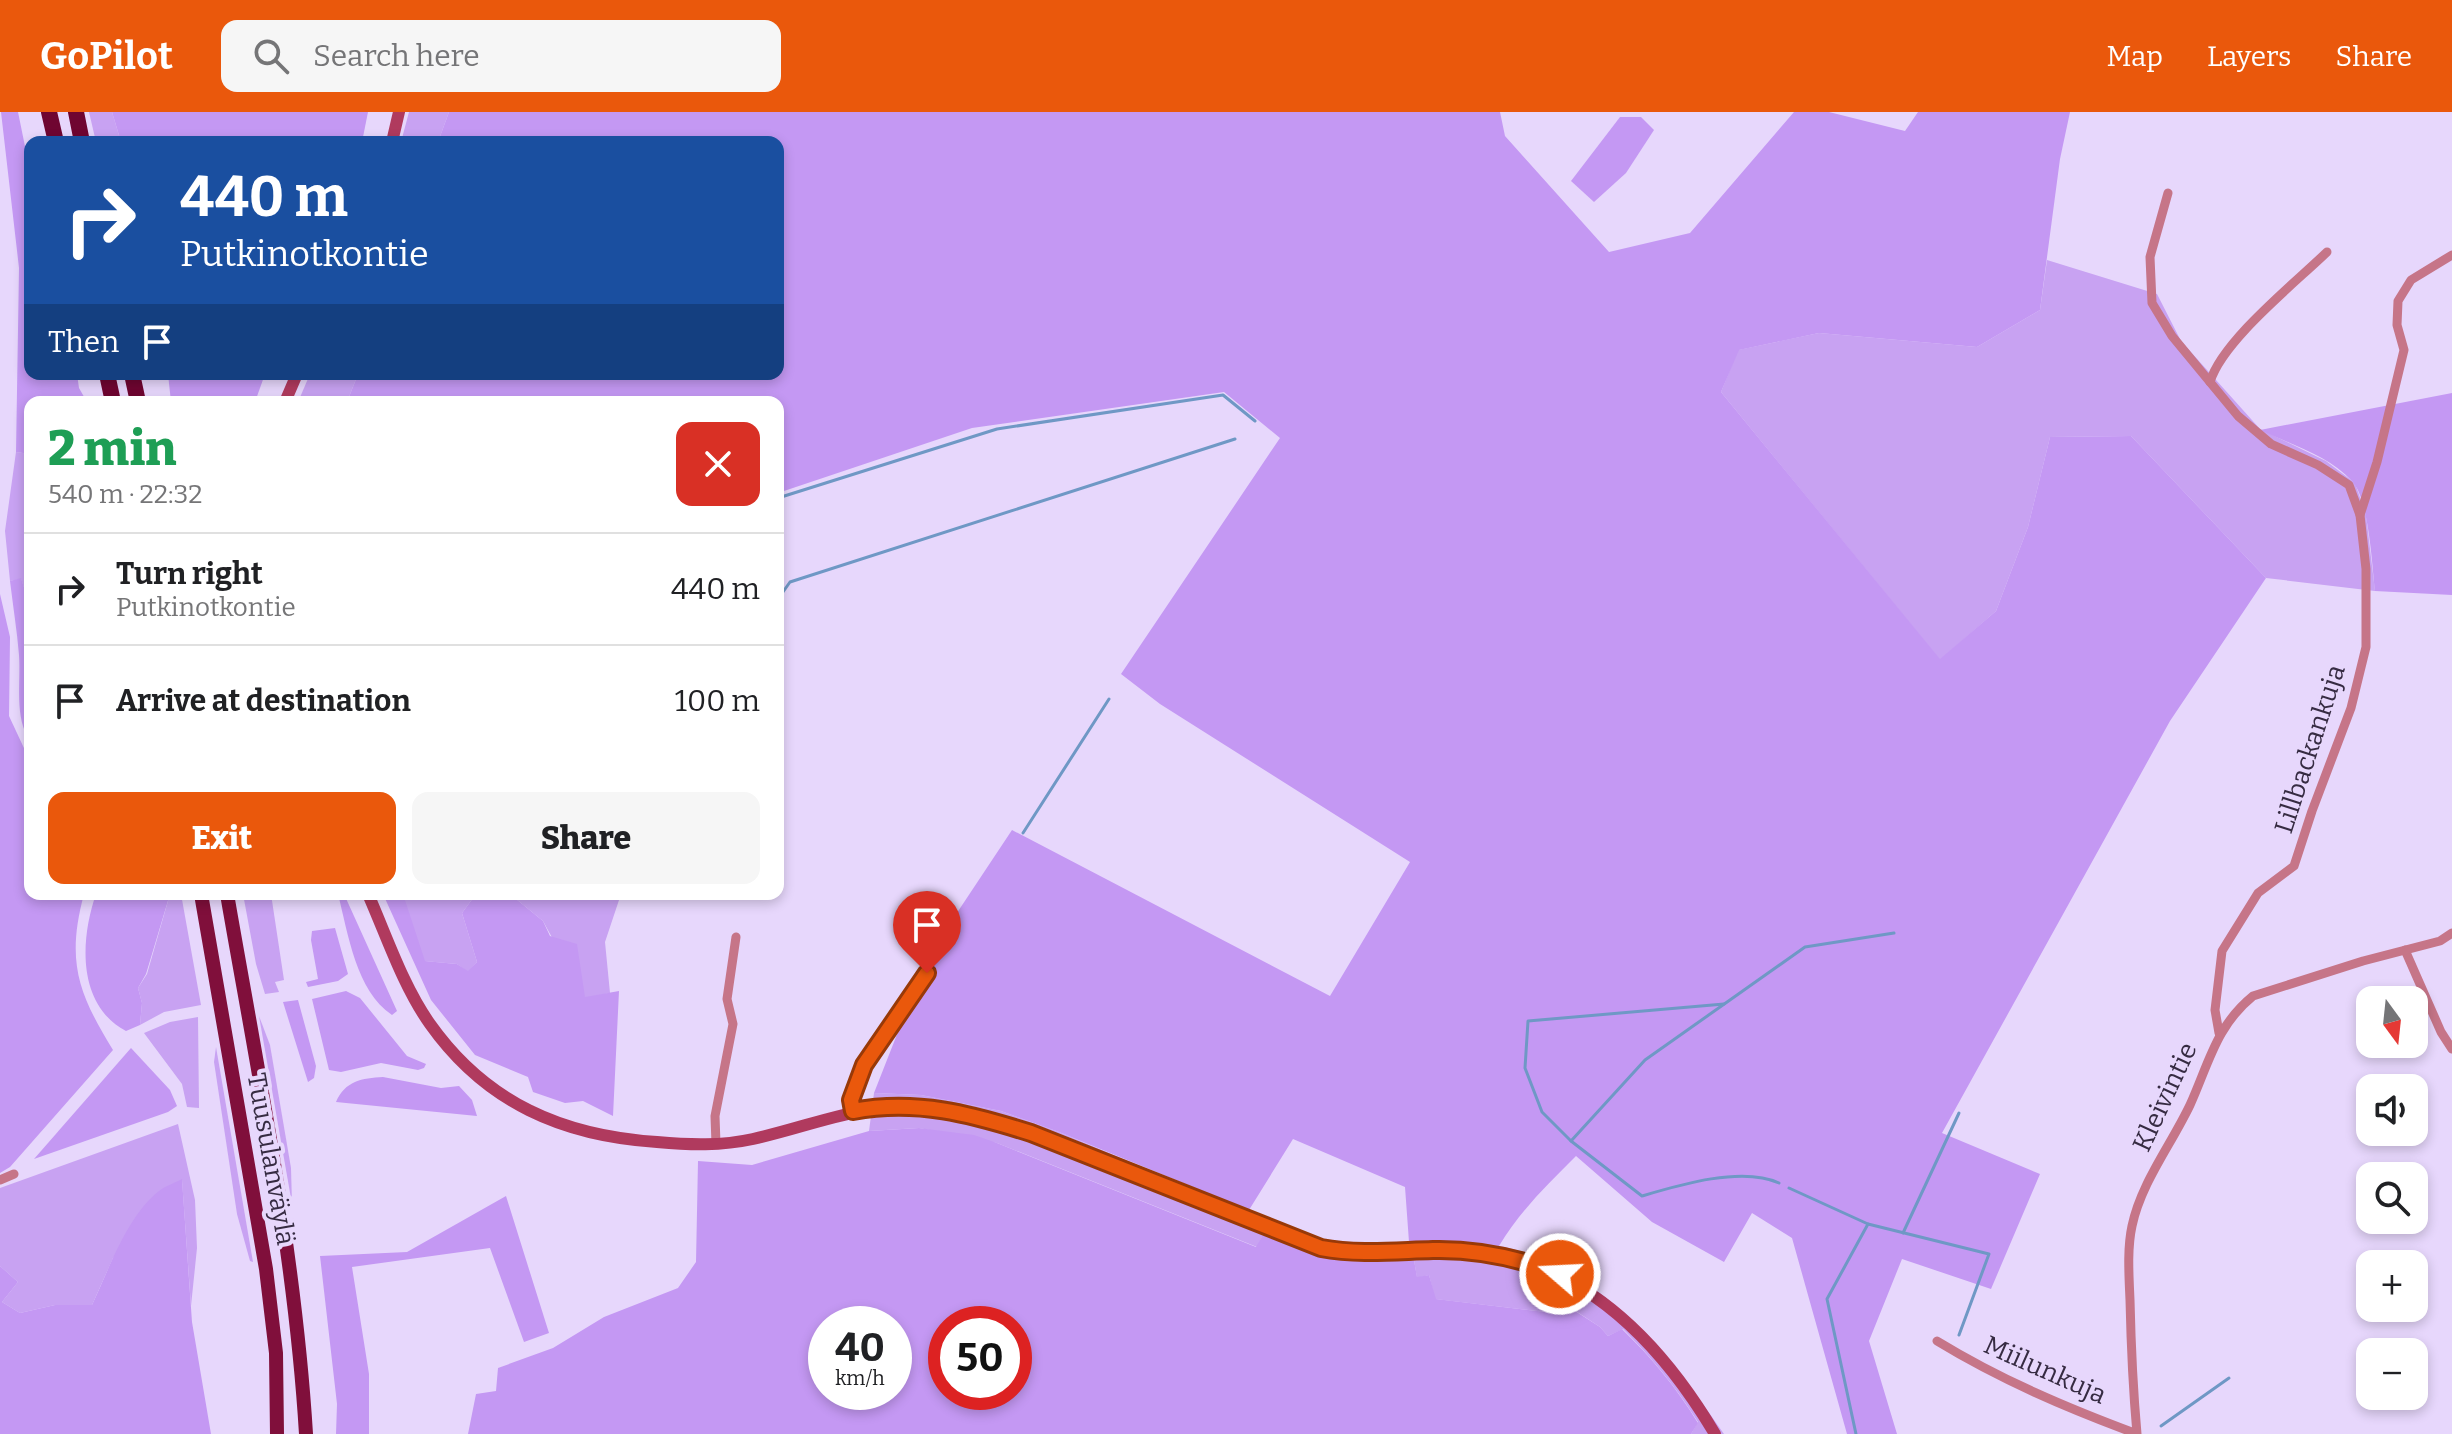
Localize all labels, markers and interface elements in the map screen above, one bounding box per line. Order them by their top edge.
search box [221,20,781,92]
text: GoPilot [40,33,173,79]
icon: search [249,34,293,78]
text: Search here [313,38,480,74]
text: Map [2106,40,2163,73]
text: Layers [2207,40,2291,73]
text: Share [2335,40,2412,73]
text: 440 m [180,164,348,231]
icon: right [48,168,152,272]
text: Putkinotkontie [180,232,429,276]
icon: arrive [135,320,179,364]
text: Then [48,324,119,360]
text: 2 min [48,420,176,478]
button: close [676,422,760,506]
text: 540 m · 22:32 [48,479,202,510]
text: Turn right [116,556,263,592]
icon: right [48,567,92,611]
text: 440 m [671,571,760,607]
text: Putkinotkontie [116,592,296,623]
street label: Lillbackankuja [2268,661,2352,837]
icon: arrive [48,679,92,723]
text: Arrive at destination [116,683,411,719]
text: 100 m [675,683,760,719]
button: Exit [48,792,396,884]
button: Share [412,792,760,884]
pin [893,891,961,973]
icon: arrive [905,903,949,947]
north arrow [2356,986,2428,1058]
map controls [2356,986,2428,1410]
street label: Kleivintie [2126,1038,2204,1156]
street label: Tuusulanväylä [241,1071,301,1247]
button: sound [2356,1074,2428,1146]
button: search [2356,1162,2428,1234]
position arrow [1518,1232,1602,1316]
button: + [2356,1250,2428,1322]
speed limit sign: 50 [928,1306,1032,1410]
text: 40 [835,1324,885,1372]
street label: Miilunkuja [1979,1329,2111,1411]
button: − [2356,1338,2428,1410]
text: km/h [835,1366,885,1390]

